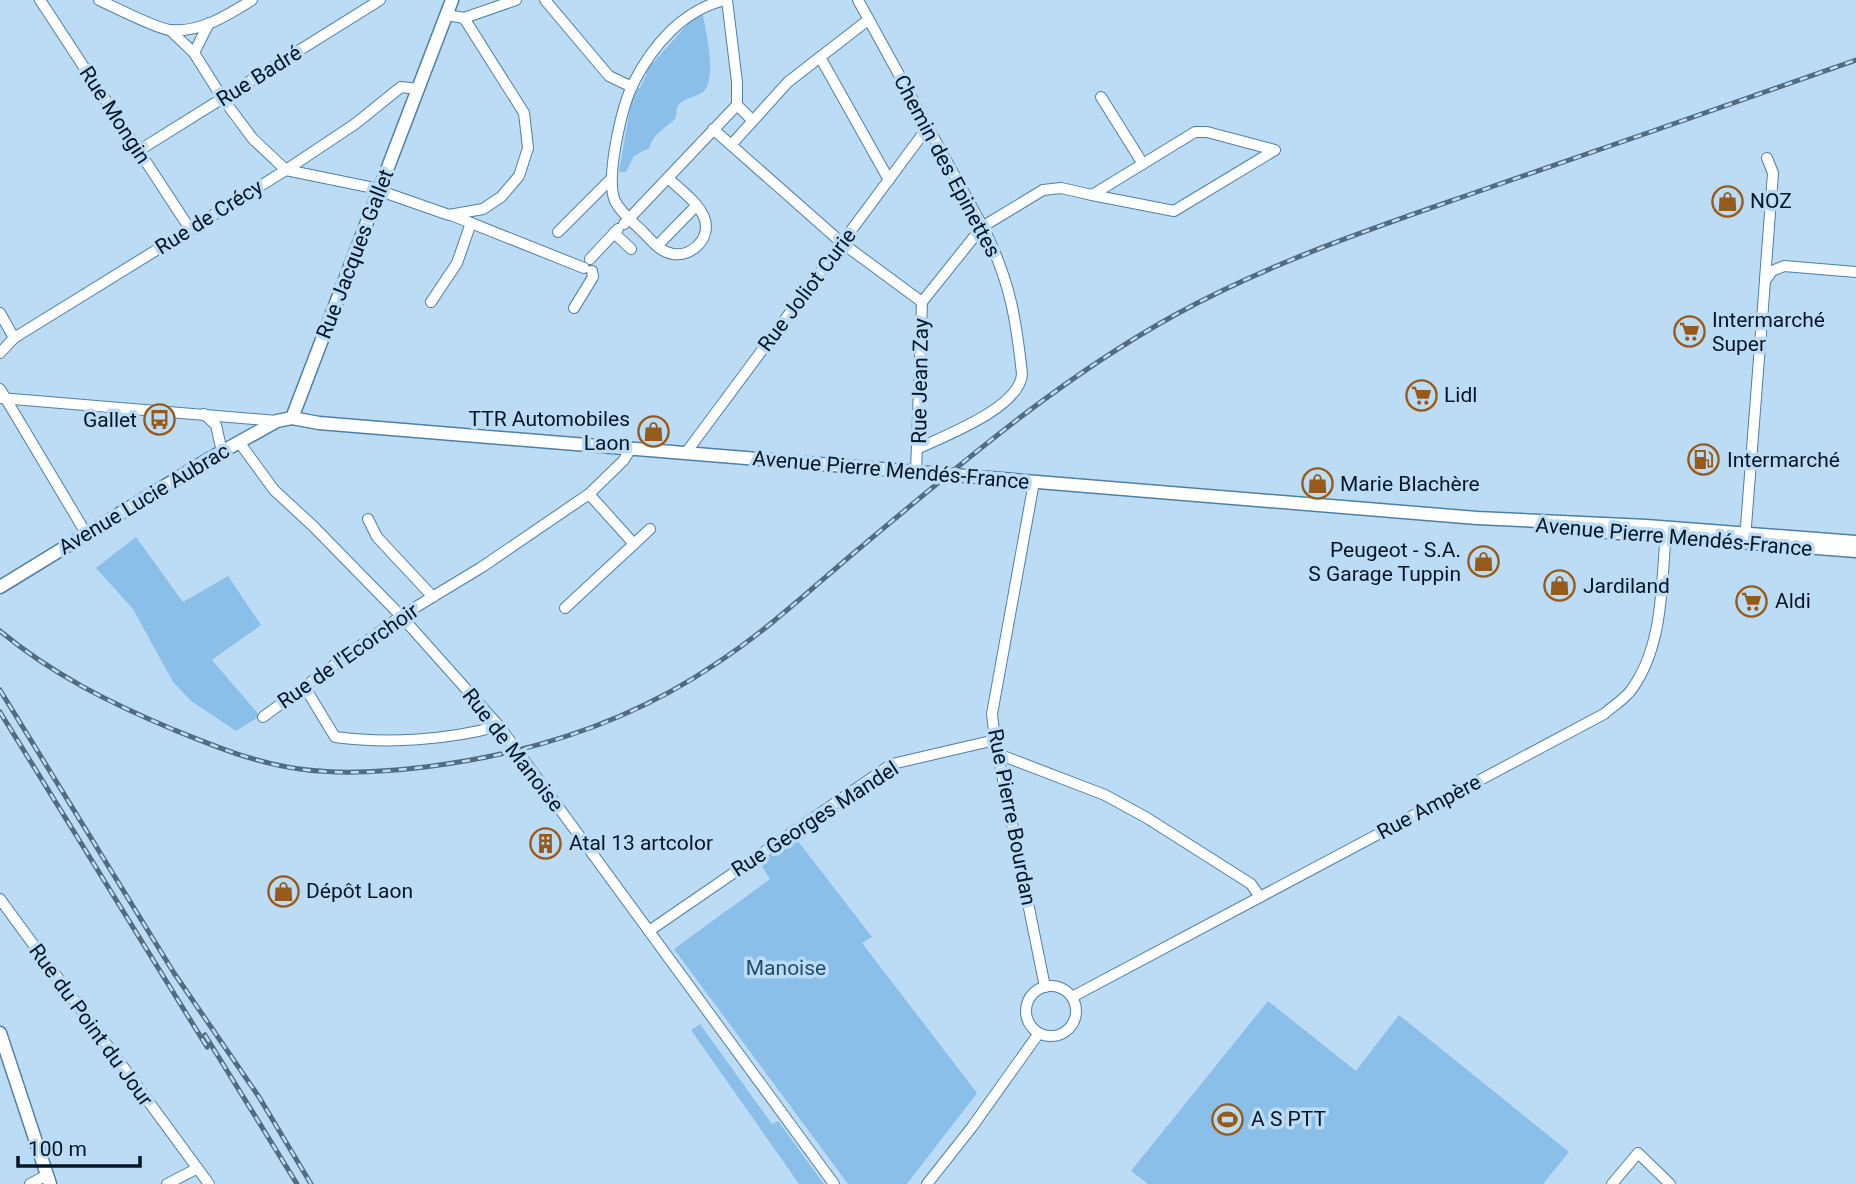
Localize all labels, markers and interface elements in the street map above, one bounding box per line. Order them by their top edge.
street label: Rue Badré [212,41,306,111]
street label: Rue Mongin [75,62,155,168]
street label: Chemin des Epinettes [889,71,1005,261]
street label: Rue Jacques Gallet [312,166,398,342]
street label: Rue de Crécy [151,175,267,259]
shop icon: NOZ [1710,184,1744,218]
place label: NOZ [1750,189,1792,213]
street label: Rue Joliot Curie [753,224,861,356]
place label: Intermarché Super [1712,308,1825,356]
supermarket icon: Intermarché Super [1672,315,1706,349]
street label: Rue Jean Zay [907,318,933,444]
supermarket icon: Lidl [1404,378,1438,412]
place label: Lidl [1444,383,1477,407]
bus stop icon: Gallet [143,403,177,437]
place label: TTR Automobiles Laon [468,407,630,455]
place label: Gallet [83,408,137,432]
shop icon: TTR Automobiles Laon [636,414,670,448]
street label: Avenue Lucie Aubrac [54,439,234,559]
fuel station icon: Intermarché [1687,443,1721,477]
street label: Avenue Pierre Mendés-France [752,446,1030,494]
place label: Intermarché [1727,448,1840,472]
shop icon: Marie Blachère [1300,467,1334,501]
place label: Marie Blachère [1340,472,1480,496]
street label: Avenue Pierre Mendés-France [1535,513,1813,561]
place label: Peugeot - S.A. S Garage Tuppin [1308,538,1461,586]
shop icon: Peugeot - S.A. S Garage Tuppin [1467,545,1501,579]
shop icon: Jardiland [1543,569,1577,603]
place label: Jardiland [1583,574,1670,598]
supermarket icon: Aldi [1735,584,1769,618]
place label: Aldi [1775,589,1811,613]
street label: Rue de l'Ecorchoir [273,599,423,713]
street label: Rue de Manoise [458,684,568,816]
street label: Rue Pierre Bourdan [983,727,1041,907]
street label: Rue Georges Mandel [727,756,903,882]
street label: Rue Ampère [1373,770,1485,844]
building icon: Atal 13 artcolor [529,826,563,860]
place label: Atal 13 artcolor [569,831,713,855]
shop icon: Dépôt Laon [266,874,300,908]
place label: Dépôt Laon [306,879,413,903]
street label: Rue du Point du Jour [24,939,158,1111]
park label: Manoise [746,956,826,980]
sports icon: A S PTT [1211,1102,1245,1136]
place label: A S PTT [1251,1107,1327,1131]
scale bar [18,1124,140,1168]
text: 100 m [28,1137,87,1161]

